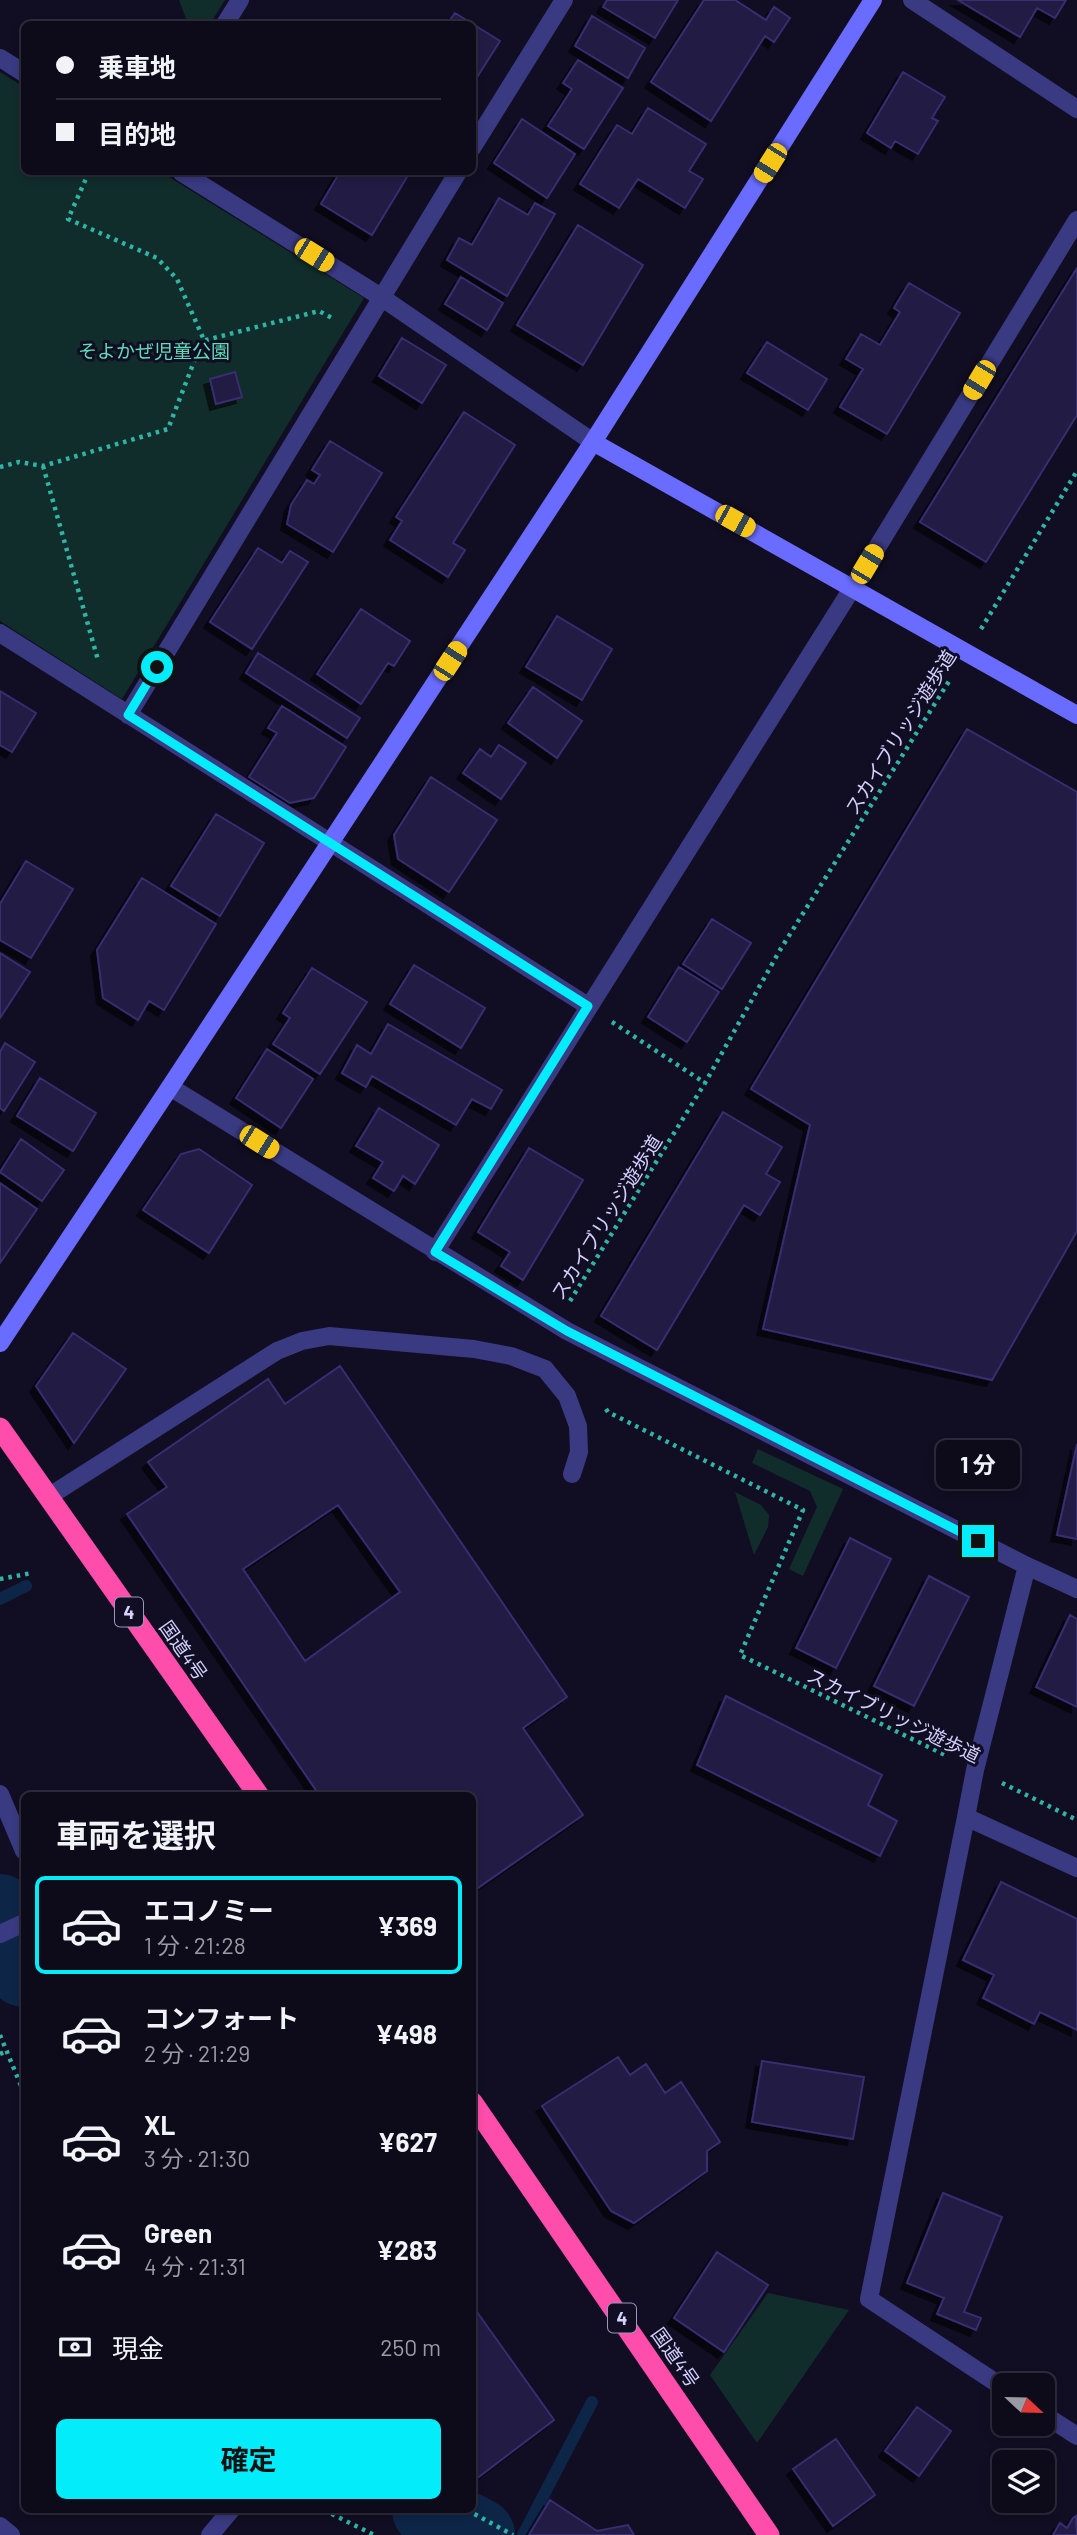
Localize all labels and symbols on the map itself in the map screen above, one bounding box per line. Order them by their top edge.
car [750,140,791,186]
car [291,235,338,275]
park label: そよかぜ児童公園 [78,339,230,362]
car [960,357,999,403]
car [712,502,759,540]
car [848,541,887,587]
car [430,638,471,684]
street label: スカイブリッジ遊歩道 [840,645,960,819]
route start [141,651,173,683]
car [236,1122,283,1162]
street label: スカイブリッジ遊歩道 [546,1130,666,1304]
callout: 1 分 [936,1440,1020,1488]
route end [962,1525,994,1557]
road number: 4 [115,1597,143,1626]
street label: 国道4号 [155,1616,213,1684]
street label: スカイブリッジ遊歩道 [804,1663,984,1767]
road number: 4 [608,2304,636,2332]
street label: 国道4号 [647,2323,705,2391]
north arrow [992,2373,1055,2436]

